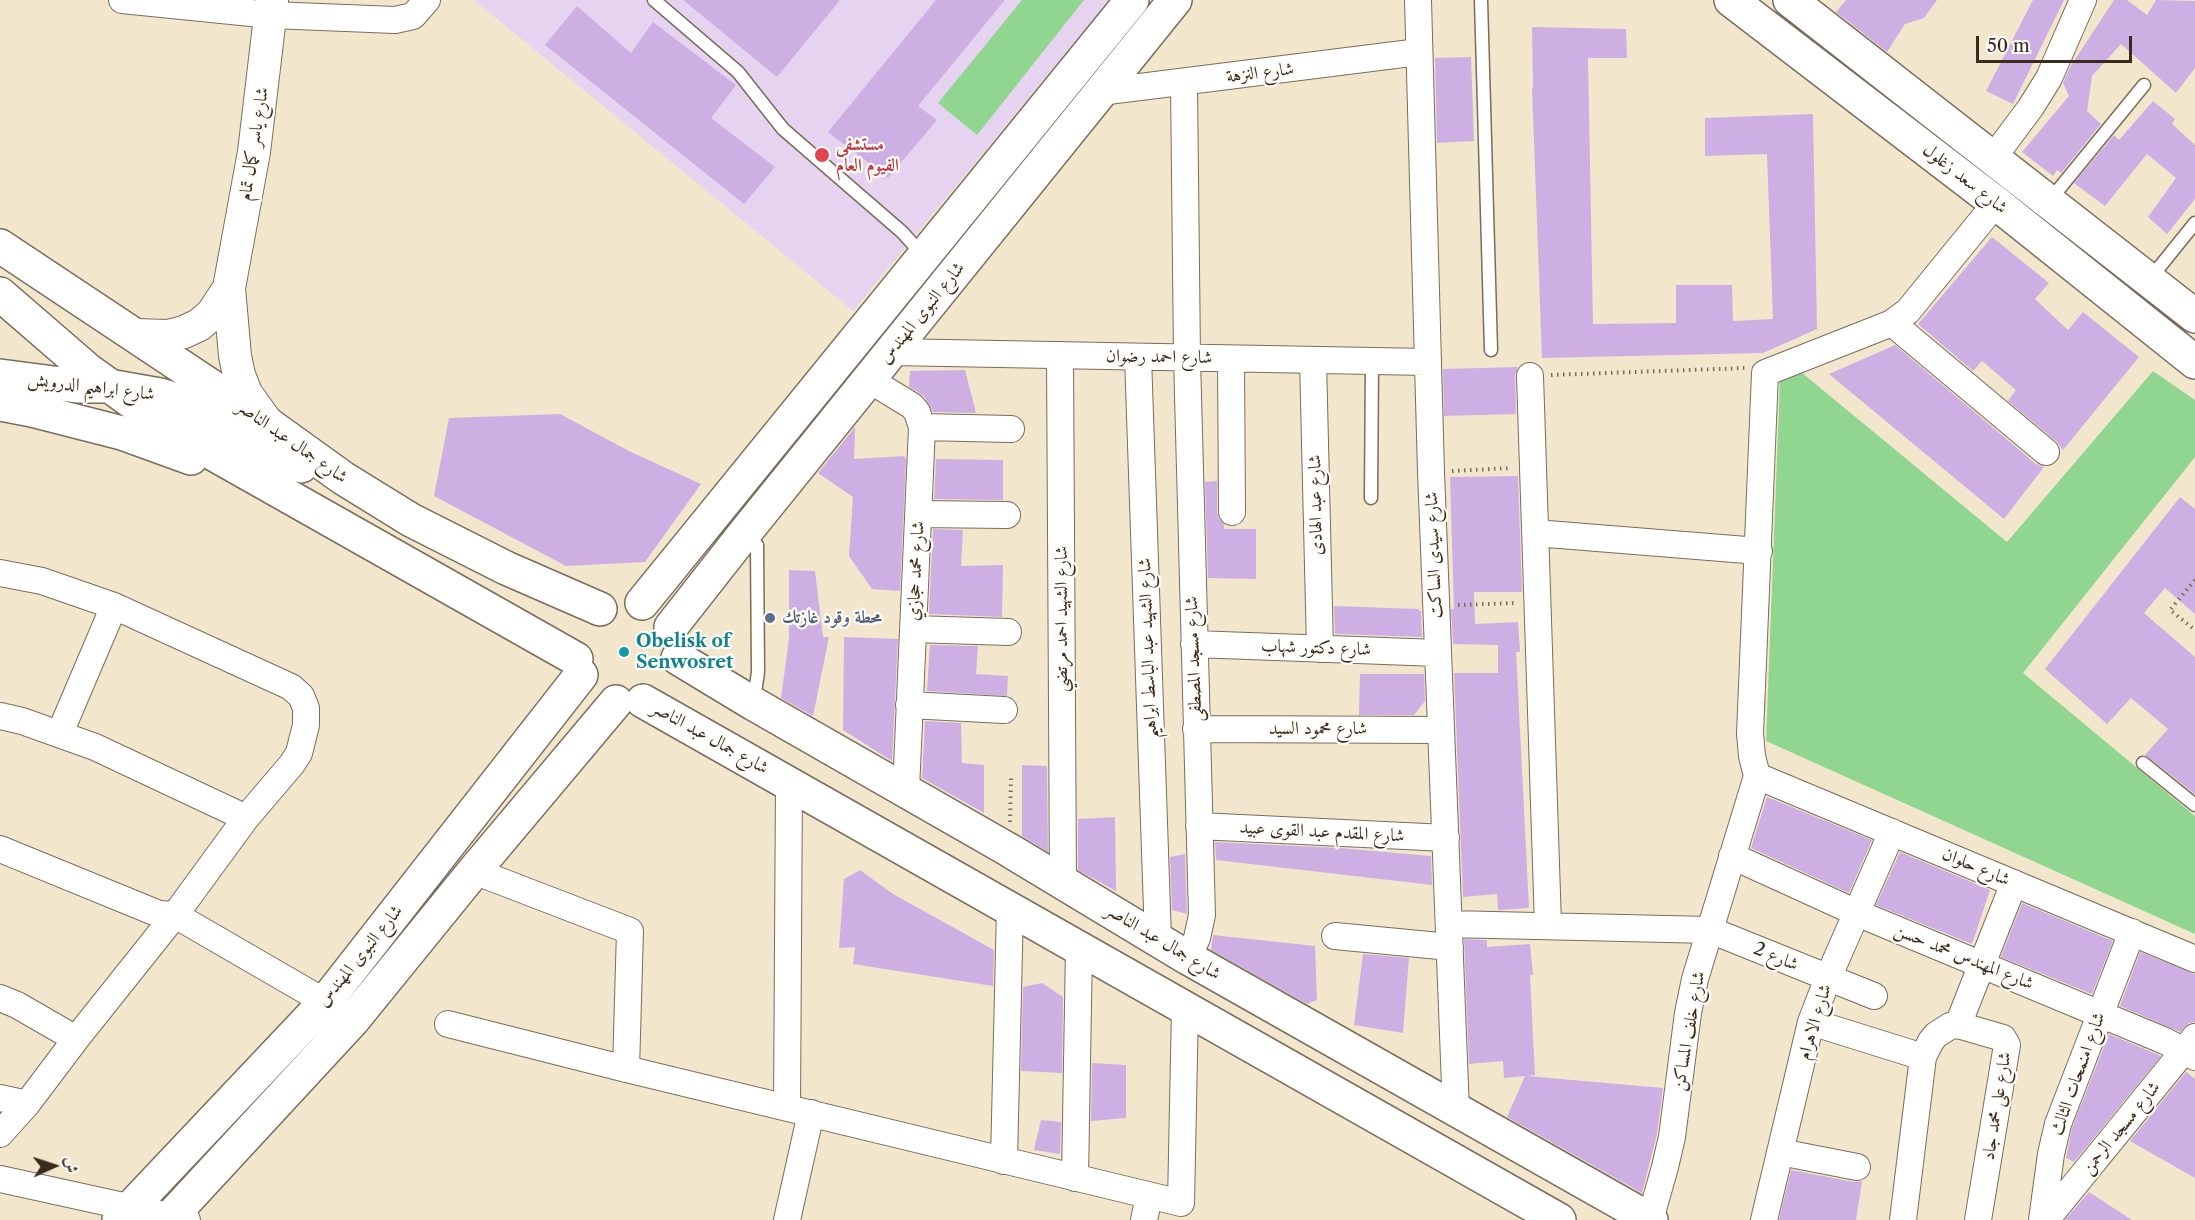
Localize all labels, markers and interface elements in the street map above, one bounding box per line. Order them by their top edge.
scale bar [1979,24,2135,62]
text: 50 m [1987,35,2030,57]
street label: شارع النزهة [1225,58,1295,88]
street label: شارع ياسر كمال تمام [234,86,274,202]
place label: مستشفى الفيوم العام [836,134,899,176]
street label: شارع سعد زغلول [1918,139,2012,219]
marker: مستشفى الفيوم العام [813,146,831,164]
street label: شارع النبوى المهندس [874,258,970,368]
street label: شارع احمد رضوان [1106,345,1212,369]
street label: شارع ابراهيم الدرويش [26,368,156,406]
street label: شارع جمال عبد الناصر [232,396,352,488]
street label: شارع عبد الهادى [1304,455,1328,555]
street label: شارع سيدى الساكت [1421,491,1447,619]
street label: شارع محمد حجازي [903,520,929,622]
street label: شارع الشهيد احمد مرتضي [1051,546,1073,692]
street label: شارع الشهيد عبد الباسط ابراهيم [1134,557,1162,739]
street label: شارع مسجد المصطفى [1181,596,1207,722]
place label: محطة وقود غازتك [782,607,882,629]
marker: محطة وقود غازتك [763,611,777,625]
place label: Obelisk of Senwosret [636,631,733,674]
street label: شارع دكتور شهاب [1260,635,1372,661]
marker: Obelisk of Senwosret [617,645,631,659]
street label: شارع جمال عبد الناصر [648,697,772,779]
street label: شارع محمود السيد [1269,718,1367,740]
street label: شارع المقدم عبد القوى عبيد [1239,817,1405,847]
street label: شارع حلوان [1939,843,2013,891]
street label: شارع جمال عبد الناصر [1102,899,1224,985]
street label: شارع النبوى المهندس [312,901,408,1011]
street label: شارع المهندس محمد حسن [1891,919,2037,995]
street label: شارع 2 [1750,938,1802,976]
street label: شارع خلف المساكن [1668,970,1710,1092]
street label: شارع الاهرام [1793,982,1837,1062]
street label: شارع امنمحات الثالث [2046,1009,2110,1139]
street label: شارع على محمد جاد [1978,1050,2016,1162]
street label: شارع مسجد الرحمن [2077,1077,2165,1179]
north arrow [24,1136,84,1196]
text: ش [62,1157,82,1174]

